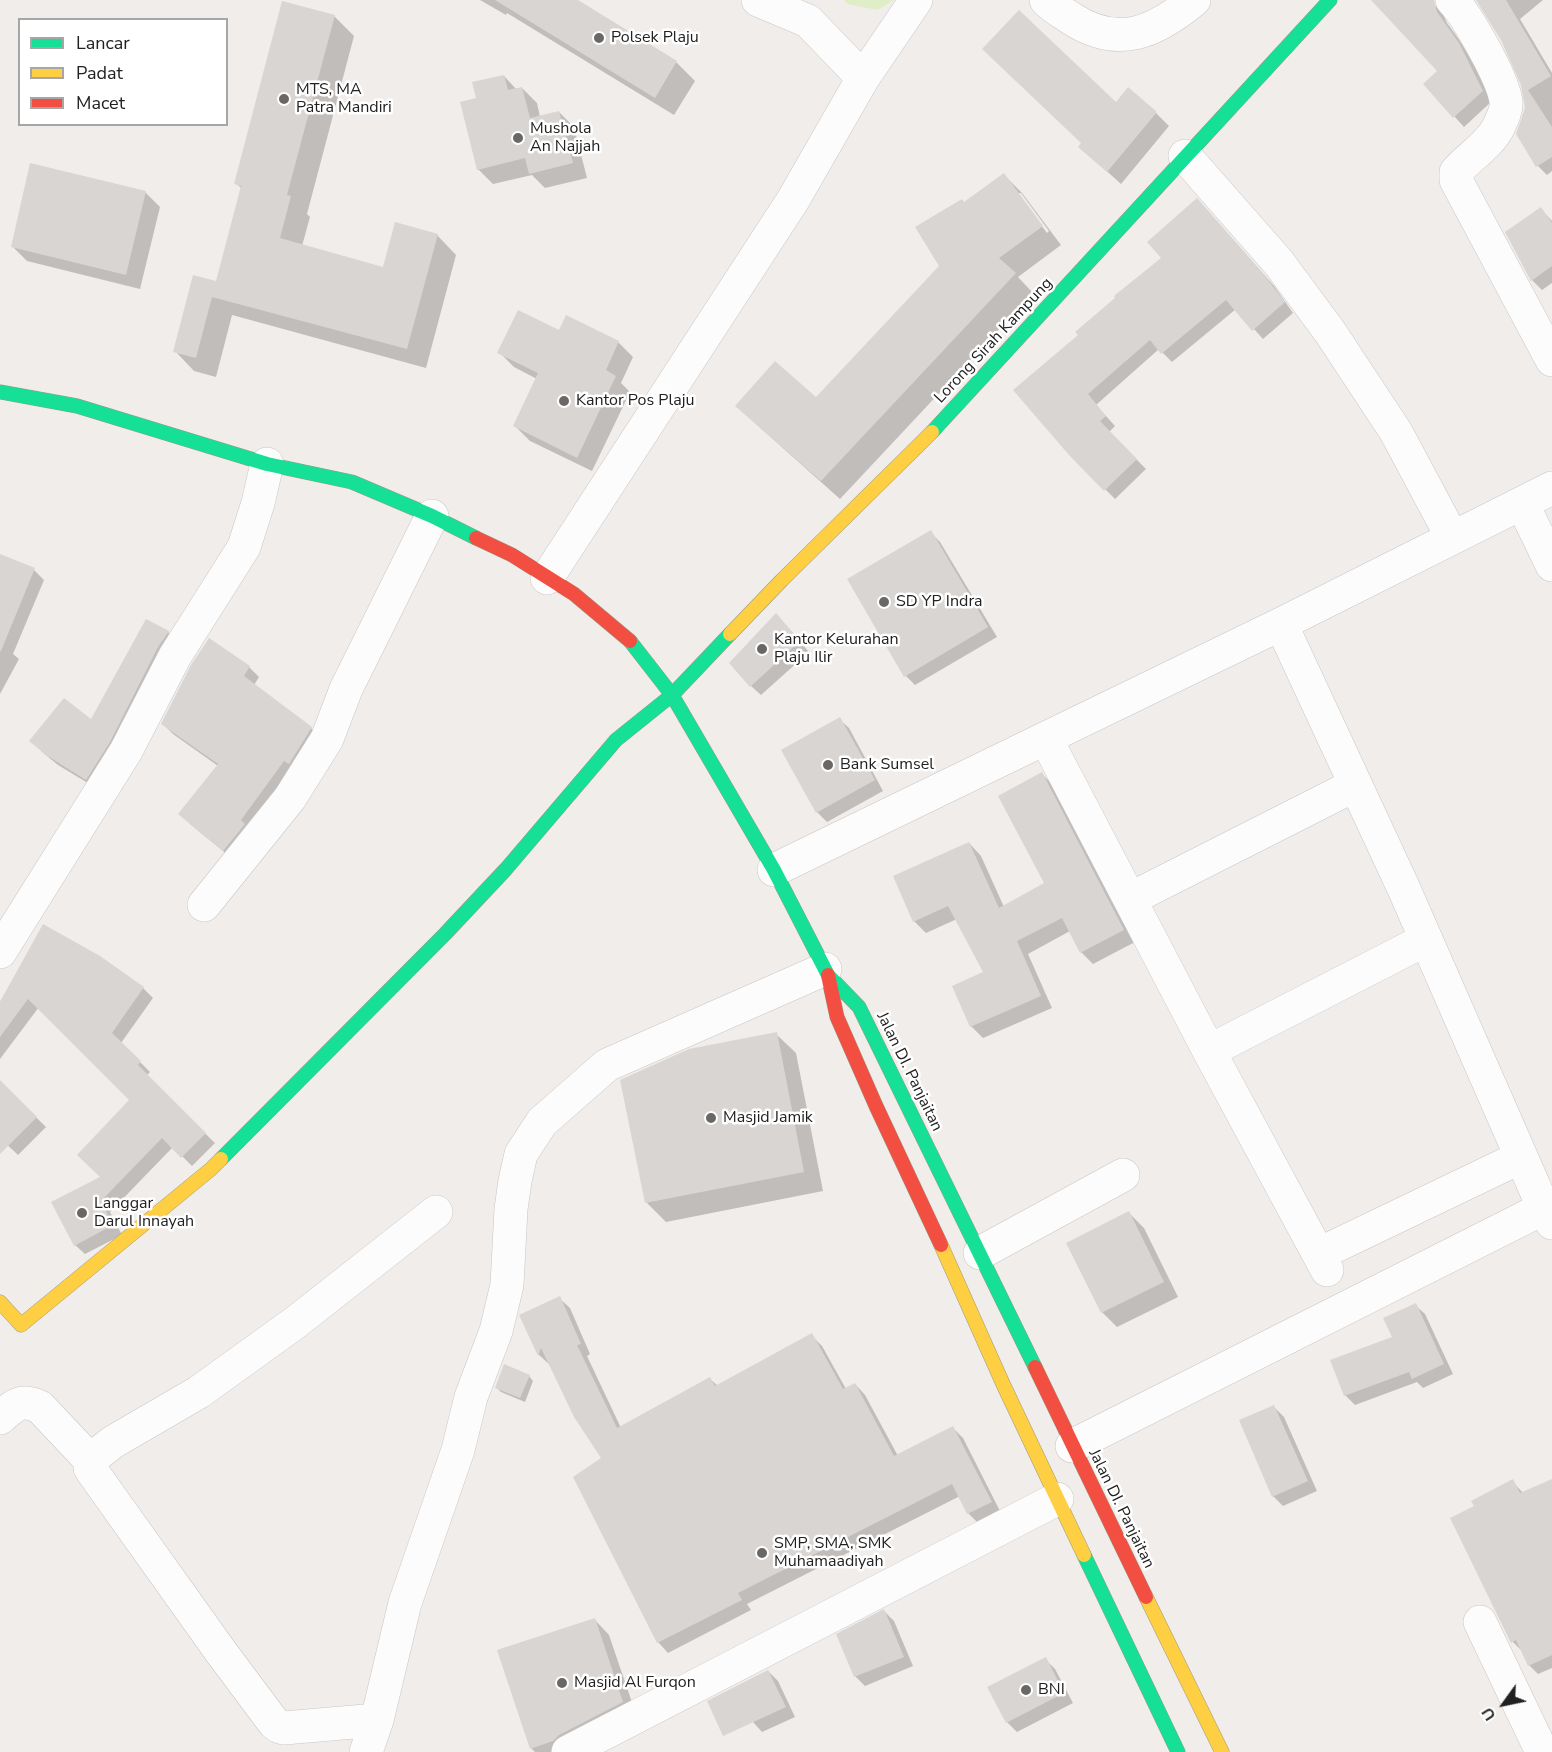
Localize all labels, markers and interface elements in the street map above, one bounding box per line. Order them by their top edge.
legend [18,18,228,126]
place label: Polsek Plaju [611,28,699,48]
text: Lancar [76,31,130,55]
marker: Polsek Plaju [592,31,606,45]
text: Padat [76,61,123,85]
place label: MTS, MA Patra Mandiri [296,80,392,118]
text: Macet [76,91,125,115]
marker: MTS, MA Patra Mandiri [277,92,291,106]
place label: Mushola An Najjah [530,119,600,157]
marker: Mushola An Najjah [511,131,525,145]
street label: Lorong Sirah Kampung [931,274,1057,408]
place label: Kantor Pos Plaju [576,391,694,411]
marker: Kantor Pos Plaju [557,394,571,408]
place label: SD YP Indra [896,592,983,612]
marker: SD YP Indra [877,595,891,609]
place label: Kantor Kelurahan Plaju Ilir [774,630,899,668]
marker: Kantor Kelurahan Plaju Ilir [755,642,769,656]
place label: Bank Sumsel [840,755,934,775]
marker: Bank Sumsel [821,758,835,772]
street label: Jalan DI. Panjaitan [872,1009,946,1135]
place label: Masjid Jamik [723,1108,813,1128]
marker: Masjid Jamik [704,1111,718,1125]
place label: Langgar Darul Innayah [94,1194,194,1232]
marker: Langgar Darul Innayah [75,1206,89,1220]
street label: Jalan DI. Panjaitan [1084,1446,1158,1572]
place label: SMP, SMA, SMK Muhamaadiyah [774,1534,891,1572]
marker: SMP, SMA, SMK Muhamaadiyah [755,1546,769,1560]
place label: Masjid Al Furqon [574,1673,696,1693]
north arrow [1474,1674,1534,1734]
marker: Masjid Al Furqon [555,1676,569,1690]
place label: BNI [1038,1680,1065,1700]
marker: BNI [1019,1683,1033,1697]
text: U [1476,1703,1501,1725]

